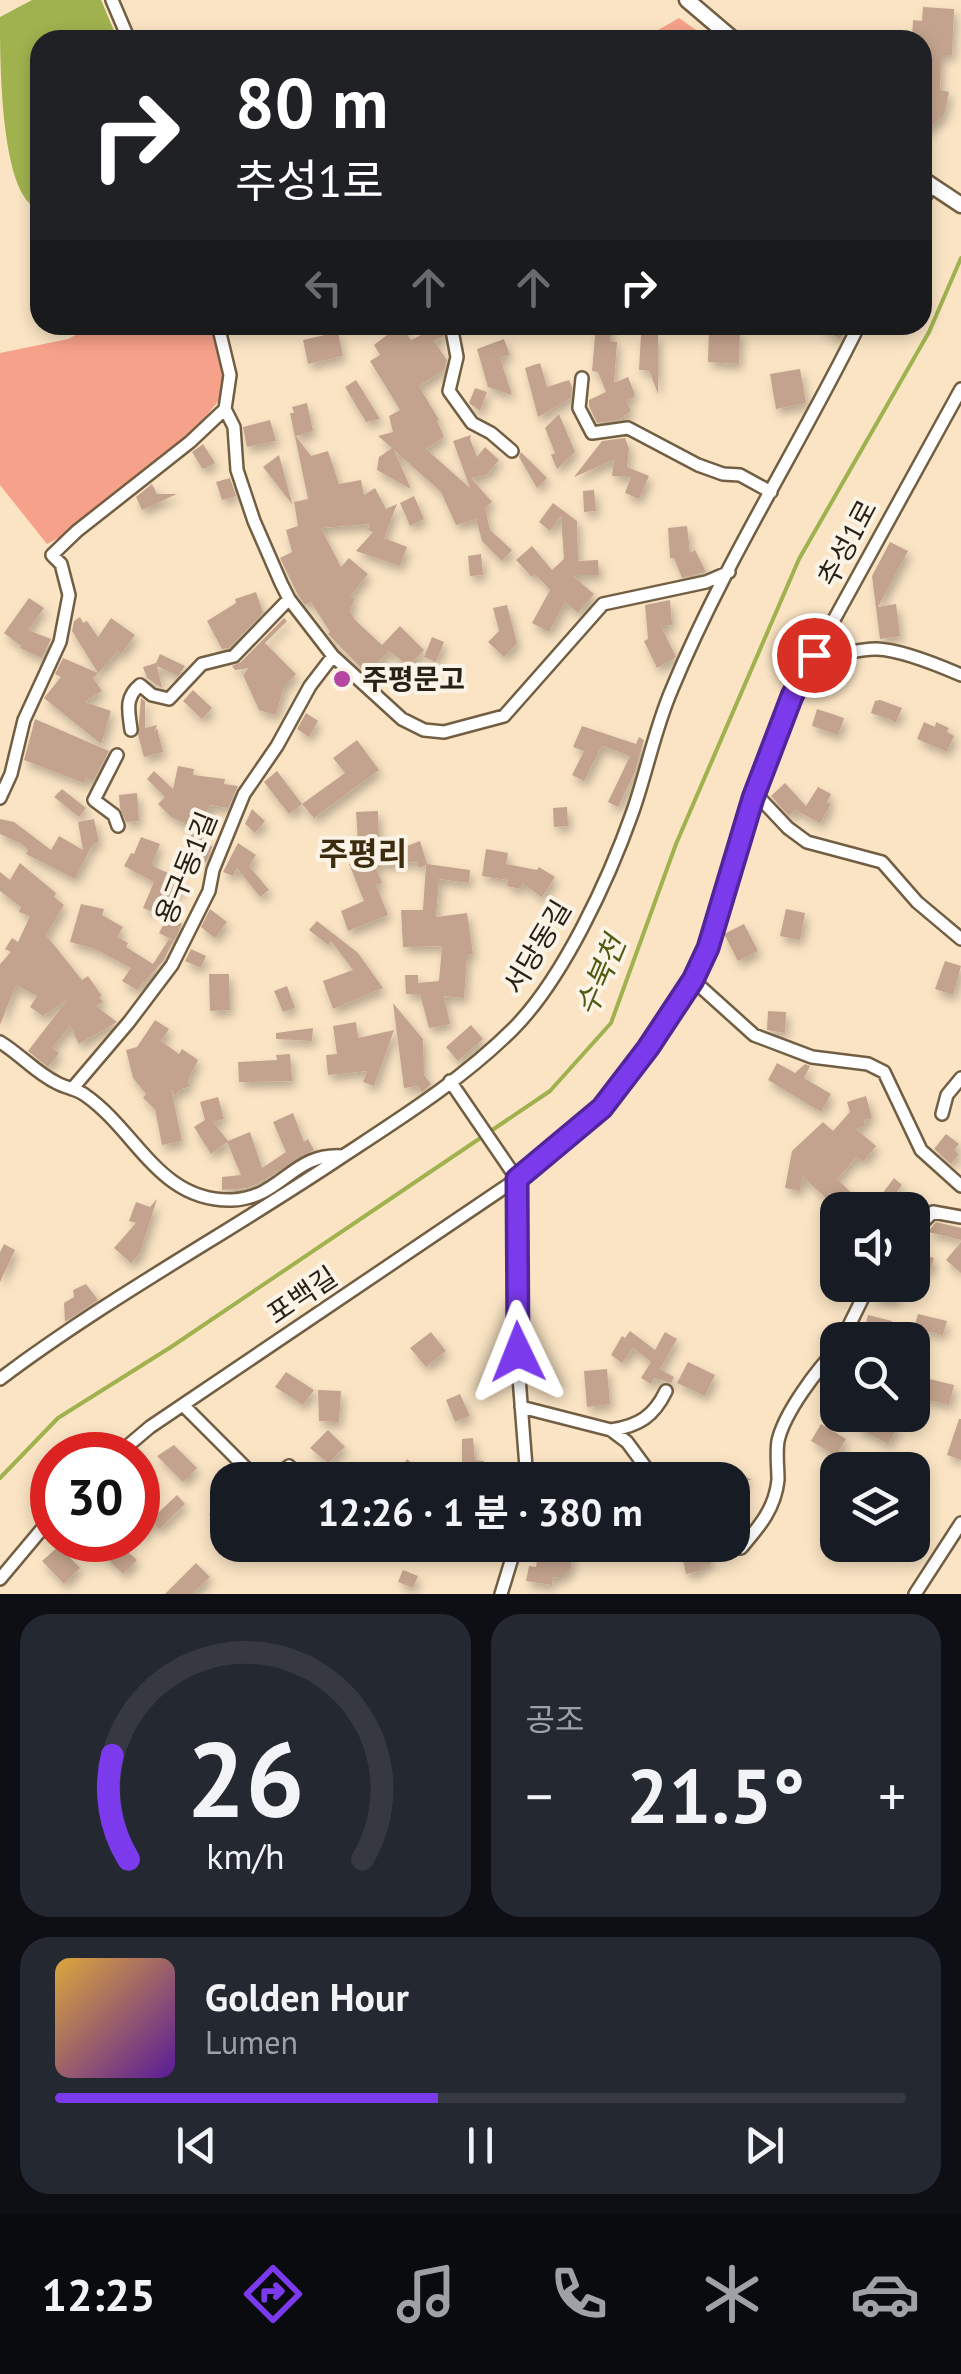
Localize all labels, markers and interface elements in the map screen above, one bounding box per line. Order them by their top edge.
text: 80 m [235,57,388,147]
icon: right [70,70,200,200]
text: 추성1로 [235,151,384,209]
icon: left [296,260,351,315]
icon: ahead [401,260,456,315]
icon: ahead [506,260,561,315]
icon: right [611,260,666,315]
street label: 추성1로 [808,493,885,592]
pin [772,613,857,698]
icon: arrive [787,628,842,683]
place label: 주평문고 [362,660,465,697]
marker: 주평문고 [331,668,353,690]
street label: 용구동1길 [146,806,225,930]
district label: 주평리 [319,832,407,874]
street label: 서당동길 [494,893,579,1000]
water label: 수북천 [565,927,635,1021]
map controls [820,1192,930,1562]
button: sound [820,1192,930,1302]
street label: 포백길 [259,1258,344,1332]
position arrow [466,1300,570,1404]
button: search [820,1322,930,1432]
speed limit sign: 30 [30,1432,160,1562]
button: layers [820,1452,930,1562]
text: 12:26 · 1 분 · 380 m [317,1487,643,1536]
text: 공조 [526,1698,584,1740]
text: 26 [186,1711,304,1846]
text: 21.5° [626,1747,805,1844]
text: − [526,1760,553,1831]
text: + [878,1760,906,1831]
text: km/h [206,1833,284,1879]
text: Golden Hour [205,1972,409,2021]
text: Lumen [205,2021,298,2063]
icon: previous [169,2118,224,2173]
icon: pause [453,2118,508,2173]
icon: next [737,2118,792,2173]
icon: directions [238,2259,308,2329]
icon: music [391,2259,461,2329]
icon: phone [544,2259,614,2329]
icon: climate [697,2259,767,2329]
icon: car [850,2259,920,2329]
text: 12:25 [41,2265,156,2323]

